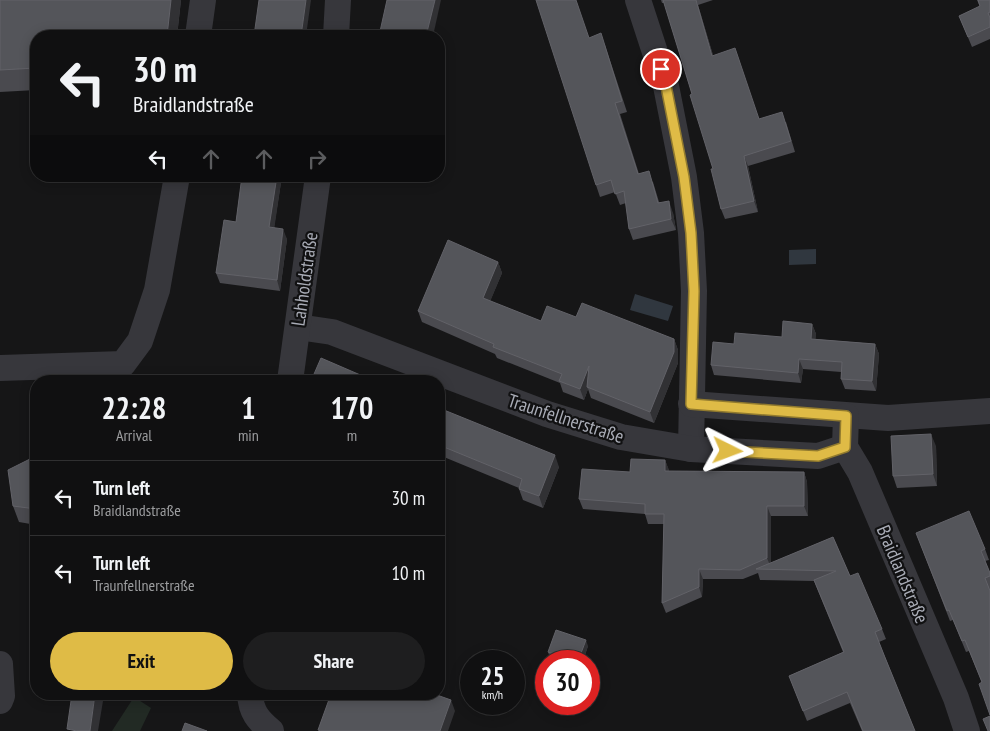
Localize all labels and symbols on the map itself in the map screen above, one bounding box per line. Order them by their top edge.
pin [640,48,682,90]
street label: Lahholdstraße [286,230,322,327]
street label: Traunfellnerstraße [505,388,627,448]
position arrow [701,424,753,476]
street label: Braidlandstraße [872,521,934,627]
speed limit sign: 30 [535,650,600,715]

